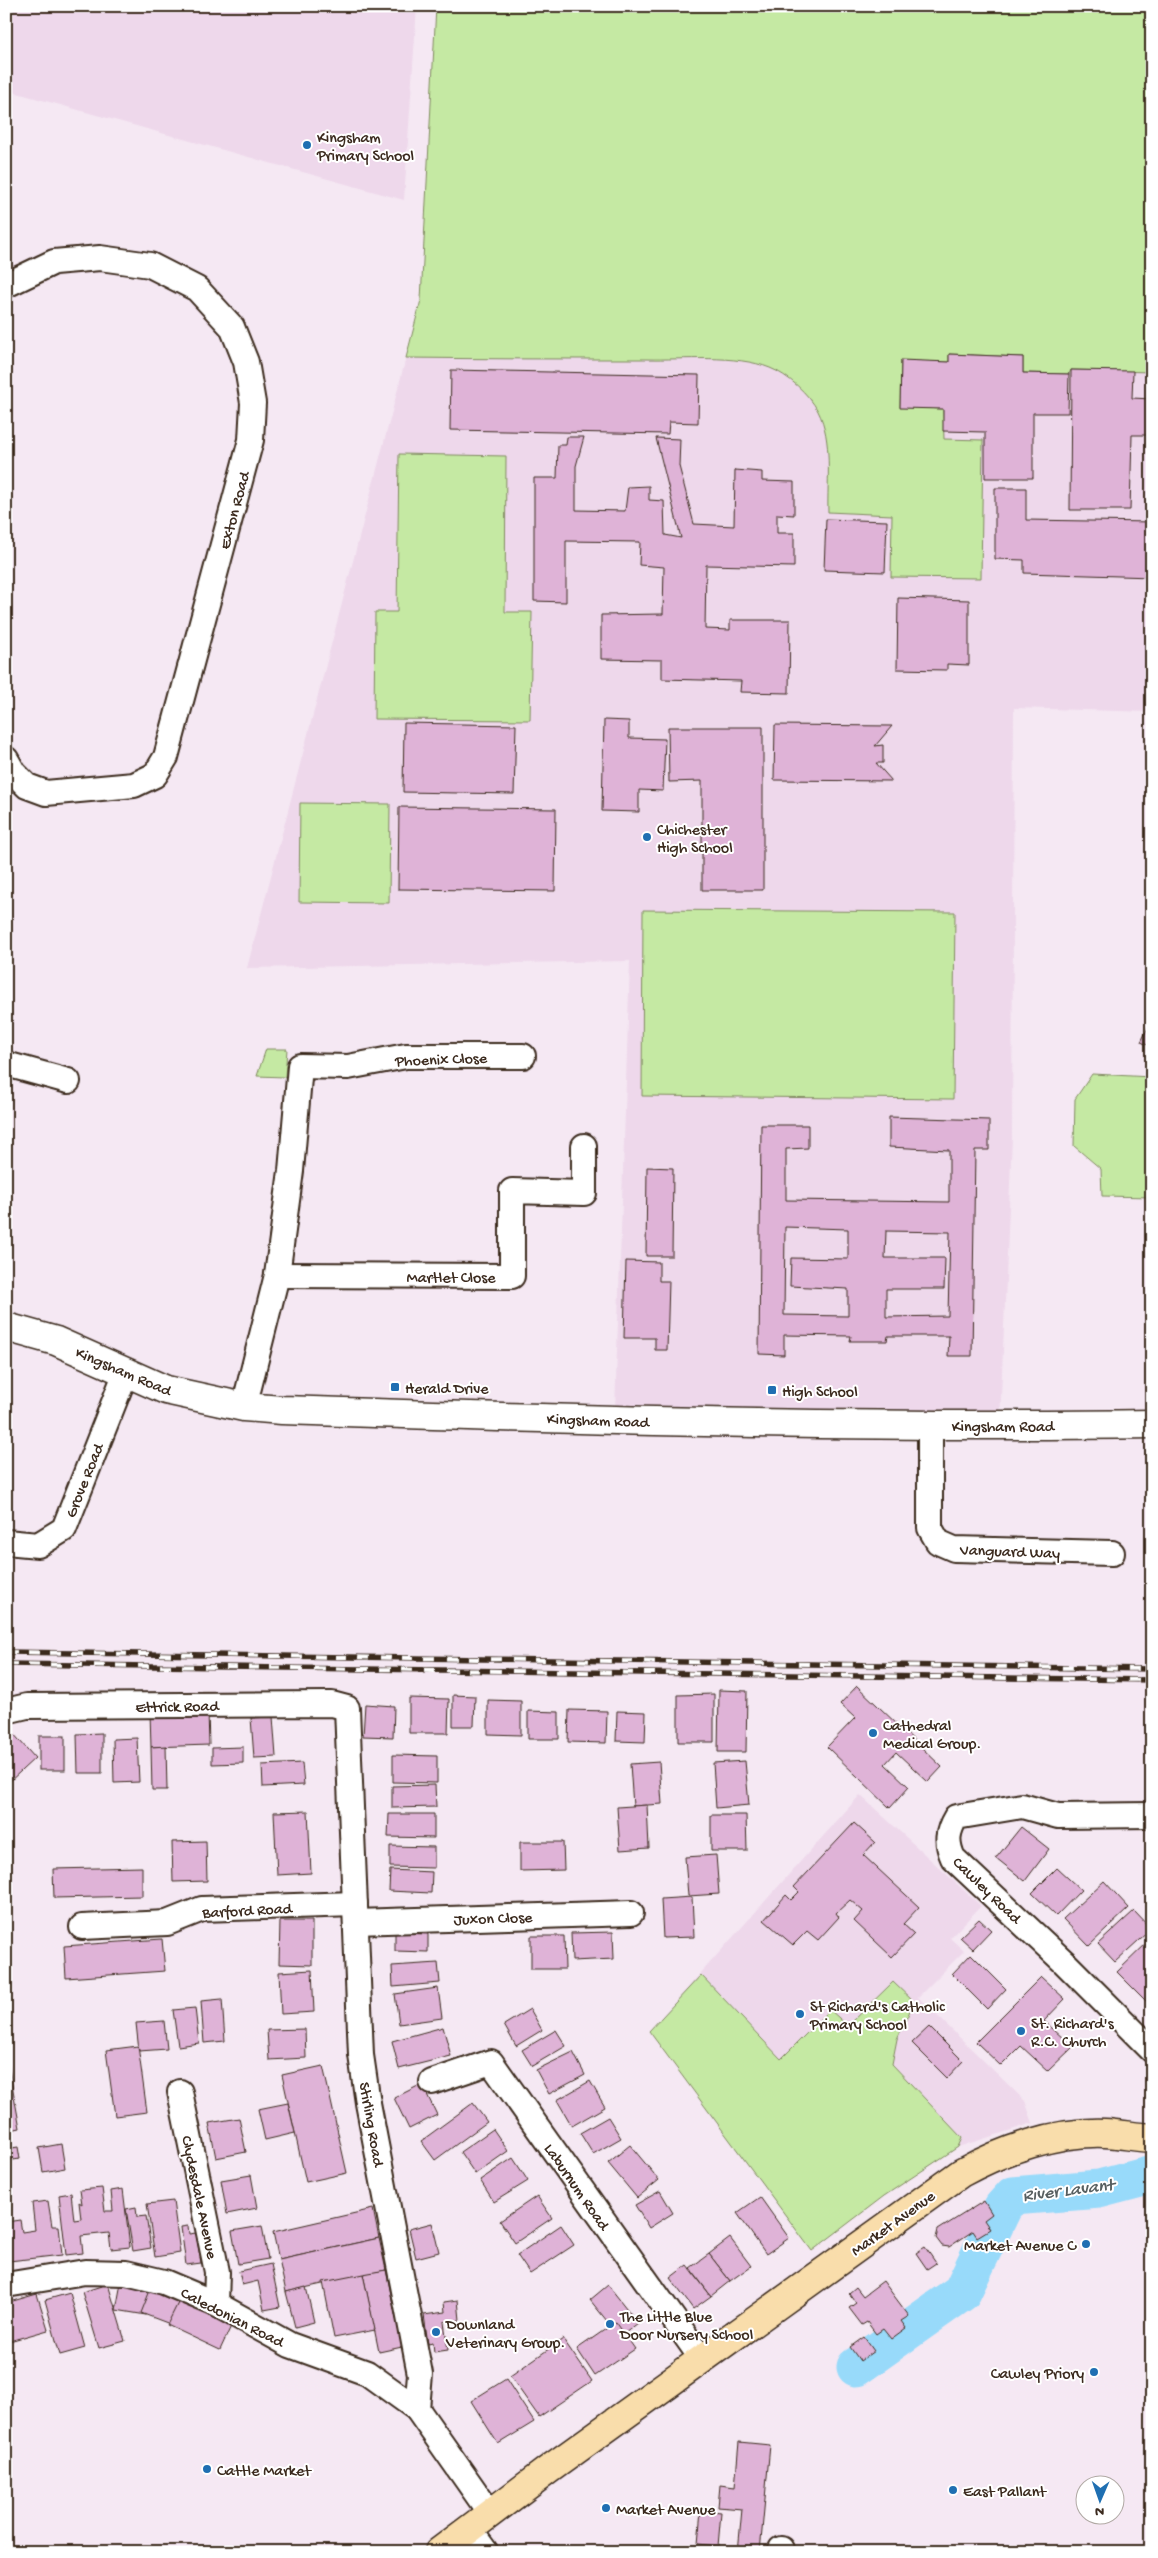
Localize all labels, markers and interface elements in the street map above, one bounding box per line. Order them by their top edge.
place label: Kingsham Primary School [316,130,414,167]
marker: Kingsham Primary School [301,139,313,151]
street label: Exton Road [217,468,256,552]
place label: Chichester High School [657,822,733,859]
marker: Chichester High School [641,831,653,843]
street label: Phoenix Close [394,1050,488,1073]
street label: Martlet Close [407,1270,496,1289]
street label: Kingsham Road [72,1344,175,1403]
marker: Herald Drive [389,1381,401,1393]
place label: Herald Drive [405,1381,489,1400]
marker: High School [766,1384,778,1396]
place label: High School [782,1384,858,1403]
street label: Kingsham Road [546,1411,651,1434]
street label: Kingsham Road [952,1419,1056,1438]
street label: Grove Road [63,1440,110,1521]
street label: Vanguard Way [959,1542,1060,1565]
street label: Ettrick Road [135,1698,221,1719]
place label: Cathedral Medical Group. [883,1718,981,1755]
marker: Cathedral Medical Group. [867,1727,879,1739]
street label: Cawley Road [947,1854,1025,1930]
street label: Barford Road [201,1901,294,1924]
street label: Juxon Close [453,1910,534,1931]
place label: St Richard's Catholic Primary School [809,1999,945,2036]
marker: St Richard's Catholic Primary School [794,2008,806,2020]
place label: St. Richard's R.C. Church [1031,2016,1115,2053]
marker: St. Richard's R.C. Church [1015,2025,1027,2037]
street label: Stirling Road [353,2081,387,2170]
street label: Clydesdale Avenue [175,2134,220,2262]
street label: Laburnum Road [538,2141,613,2236]
water label: River Lavant [1022,2175,1119,2207]
street label: Market Avenue [848,2187,940,2262]
place label: Market Avenue C [964,2238,1077,2257]
marker: Market Avenue C [1080,2238,1092,2250]
street label: Caledonian Road [177,2285,288,2354]
place label: The Little Blue Door Nursery School [619,2309,753,2346]
place label: Downland Veterinary Group. [445,2317,565,2354]
marker: The Little Blue Door Nursery School [604,2318,616,2330]
marker: Downland Veterinary Group. [430,2326,442,2338]
place label: Cawley Priory [991,2366,1084,2385]
marker: Cawley Priory [1088,2366,1100,2378]
marker: Cattle Market [201,2463,213,2475]
place label: Cattle Market [217,2463,312,2482]
north arrow [1076,2476,1126,2526]
marker: East Pallant [947,2484,959,2496]
place label: East Pallant [963,2484,1047,2503]
marker: Market Avenue [600,2502,612,2514]
place label: Market Avenue [616,2502,716,2521]
text: N [1095,2502,1104,2519]

